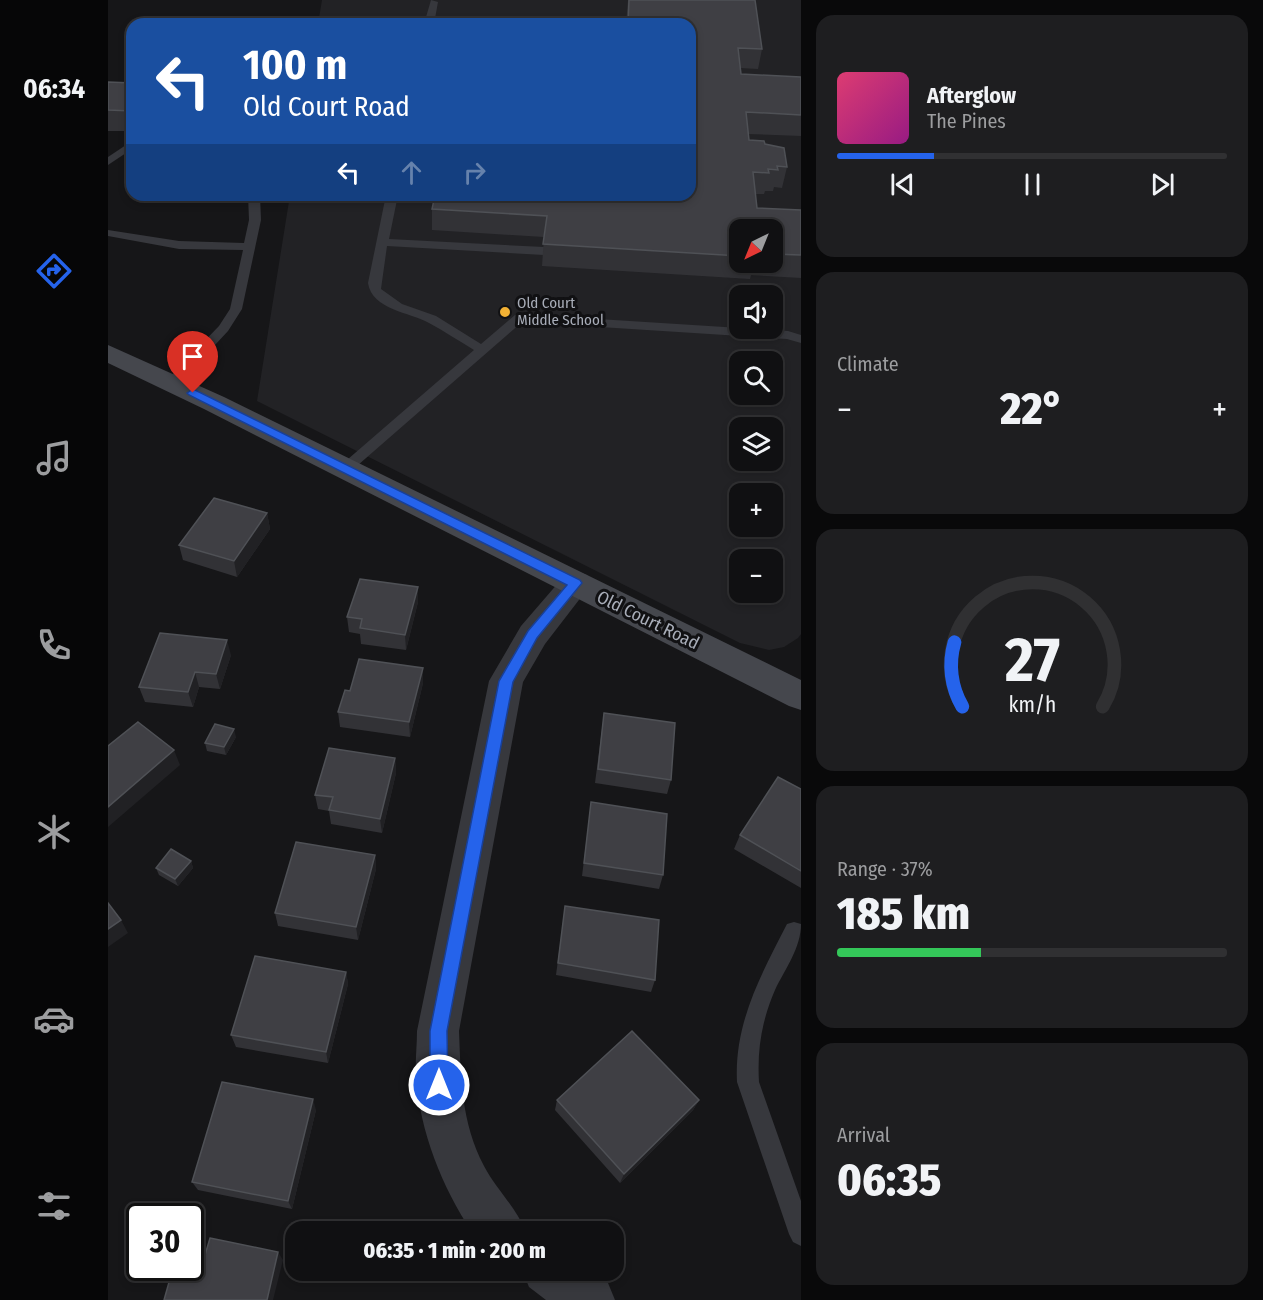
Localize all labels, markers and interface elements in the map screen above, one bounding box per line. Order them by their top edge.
text: 100 m [243,40,347,90]
icon: left [144,42,222,120]
text: 06:34 [23,73,85,105]
text: Afterglow [927,82,1016,109]
text: Old Court Road [243,91,410,123]
text: The Pines [927,109,1006,133]
icon: left [332,156,365,189]
icon: ahead [395,156,428,189]
icon: right [458,156,491,189]
icon: previous [886,168,919,201]
icon: pause [1016,168,1049,201]
icon: next [1146,168,1179,201]
north arrow [729,219,783,273]
map controls [729,219,783,603]
icon: directions [33,250,75,292]
button: sound [729,285,783,339]
place label: Old Court Middle School [517,294,604,329]
marker: Old Court Middle School [498,305,512,319]
pin [167,331,218,393]
icon: arrive [176,340,209,373]
button: search [729,351,783,405]
text: Climate [837,352,899,376]
text: 22° [1000,382,1064,436]
text: − [837,390,852,430]
text: + [1212,390,1227,430]
button: layers [729,417,783,471]
icon: music [33,437,75,479]
button: + [729,483,783,537]
button: − [729,549,783,603]
street label: Old Court Road [593,586,703,654]
text: 27 [1003,623,1060,698]
icon: phone [33,624,75,666]
text: km/h [1008,692,1056,718]
icon: climate [33,811,75,853]
text: Range · 37% [837,857,933,881]
text: 185 km [837,887,970,941]
icon: car [33,998,75,1040]
position arrow [407,1053,471,1117]
text: Arrival [837,1123,890,1147]
text: 06:35 [837,1153,941,1207]
icon: filters [33,1185,75,1227]
speed limit sign: 30 [126,1203,204,1281]
text: 06:35 · 1 min · 200 m [363,1237,546,1264]

